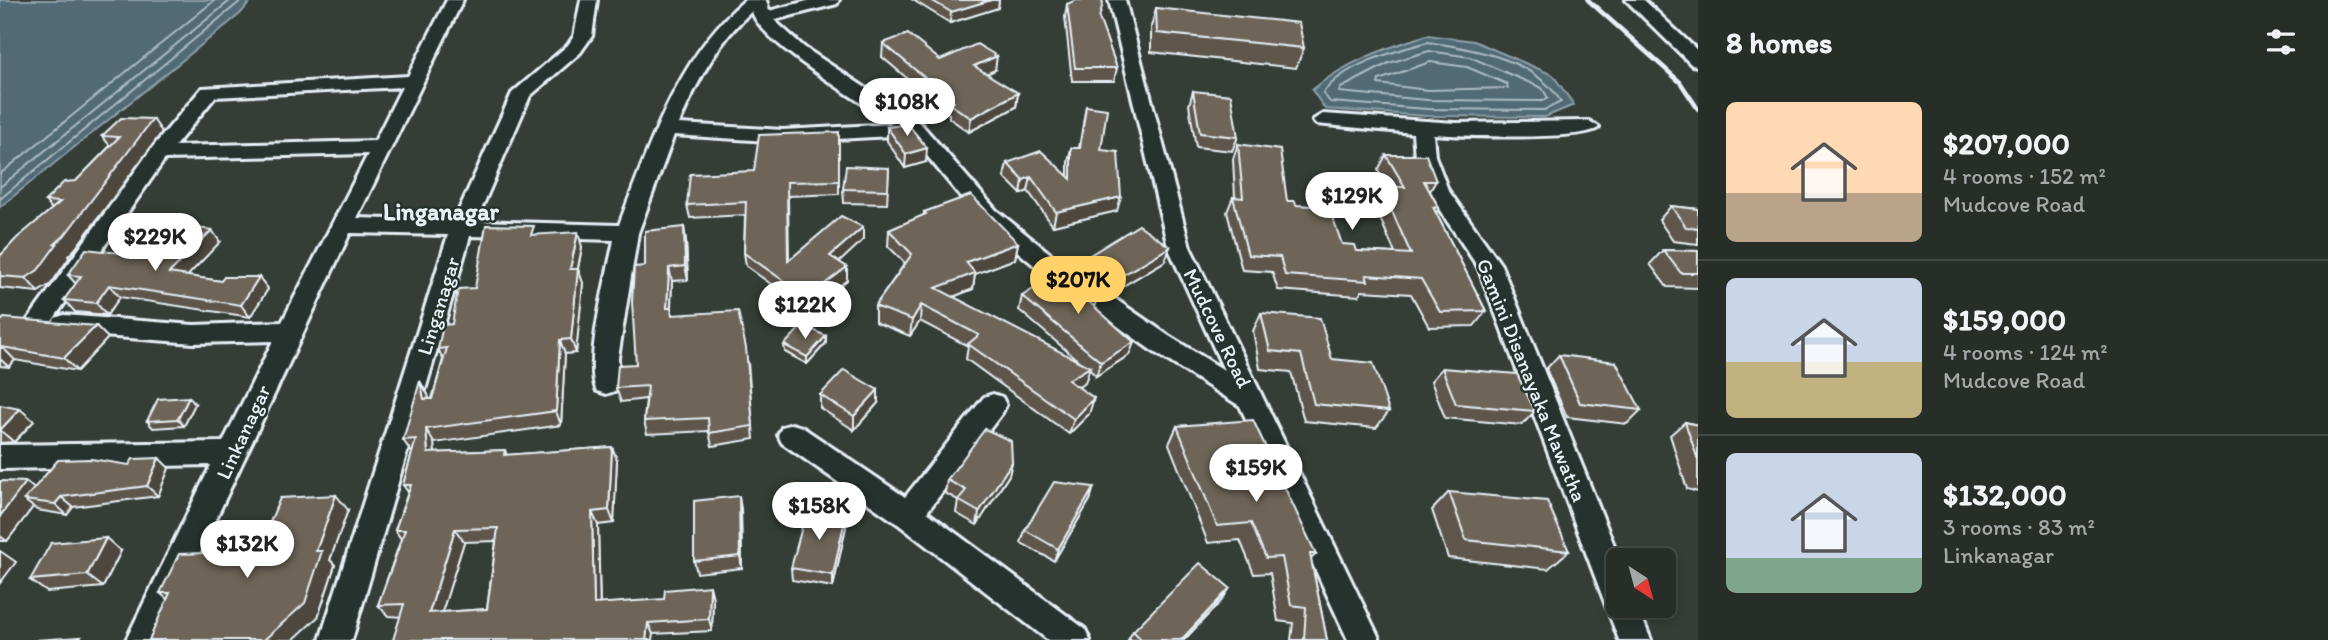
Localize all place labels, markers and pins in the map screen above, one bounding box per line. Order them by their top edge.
pin: $108K [858,78,956,138]
pin: $129K [1303,173,1401,232]
pin: $229K [106,214,204,273]
pin: $207K [1029,256,1127,316]
pin: $122K [756,282,854,341]
pin: $159K [1207,444,1305,504]
pin: $158K [770,482,868,542]
pin: $132K [198,520,296,580]

